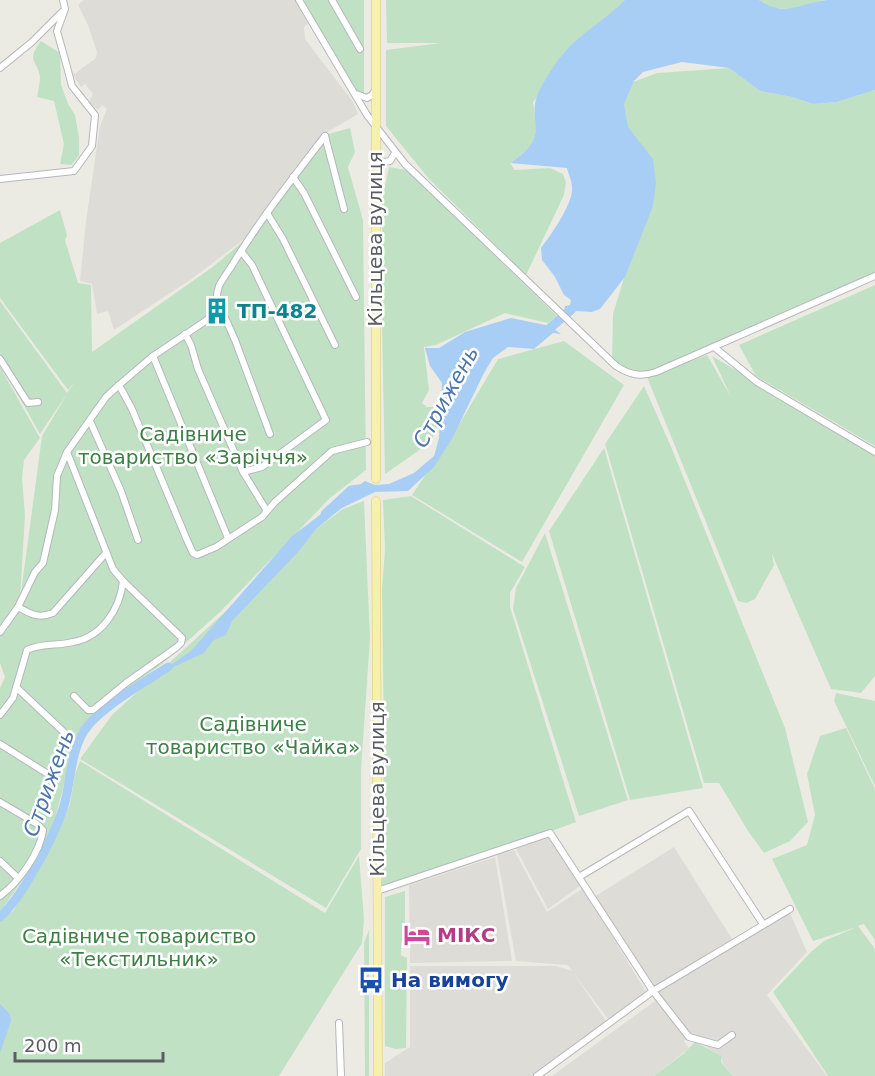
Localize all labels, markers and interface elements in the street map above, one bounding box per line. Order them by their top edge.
street label: Кільцева вулиця [363,151,387,327]
building icon: ТП-482 [202,296,232,326]
place label: ТП-482 [237,299,317,323]
water label: Стрижень [408,342,484,452]
park label: Садівниче товариство «Заріччя» [78,422,308,469]
street label: Кільцева вулиця [365,701,389,877]
park label: Садівниче товариство «Чайка» [146,712,360,759]
water label: Стрижень [19,726,79,840]
hotel icon: МІКС [402,920,432,950]
place label: МІКС [437,923,495,947]
park label: Садівниче товариство «Текстильник» [22,924,256,971]
bus stop icon: На вимогу [356,965,386,995]
place label: На вимогу [391,968,508,992]
scale bar [15,1025,164,1063]
text: 200 m [24,1035,82,1056]

